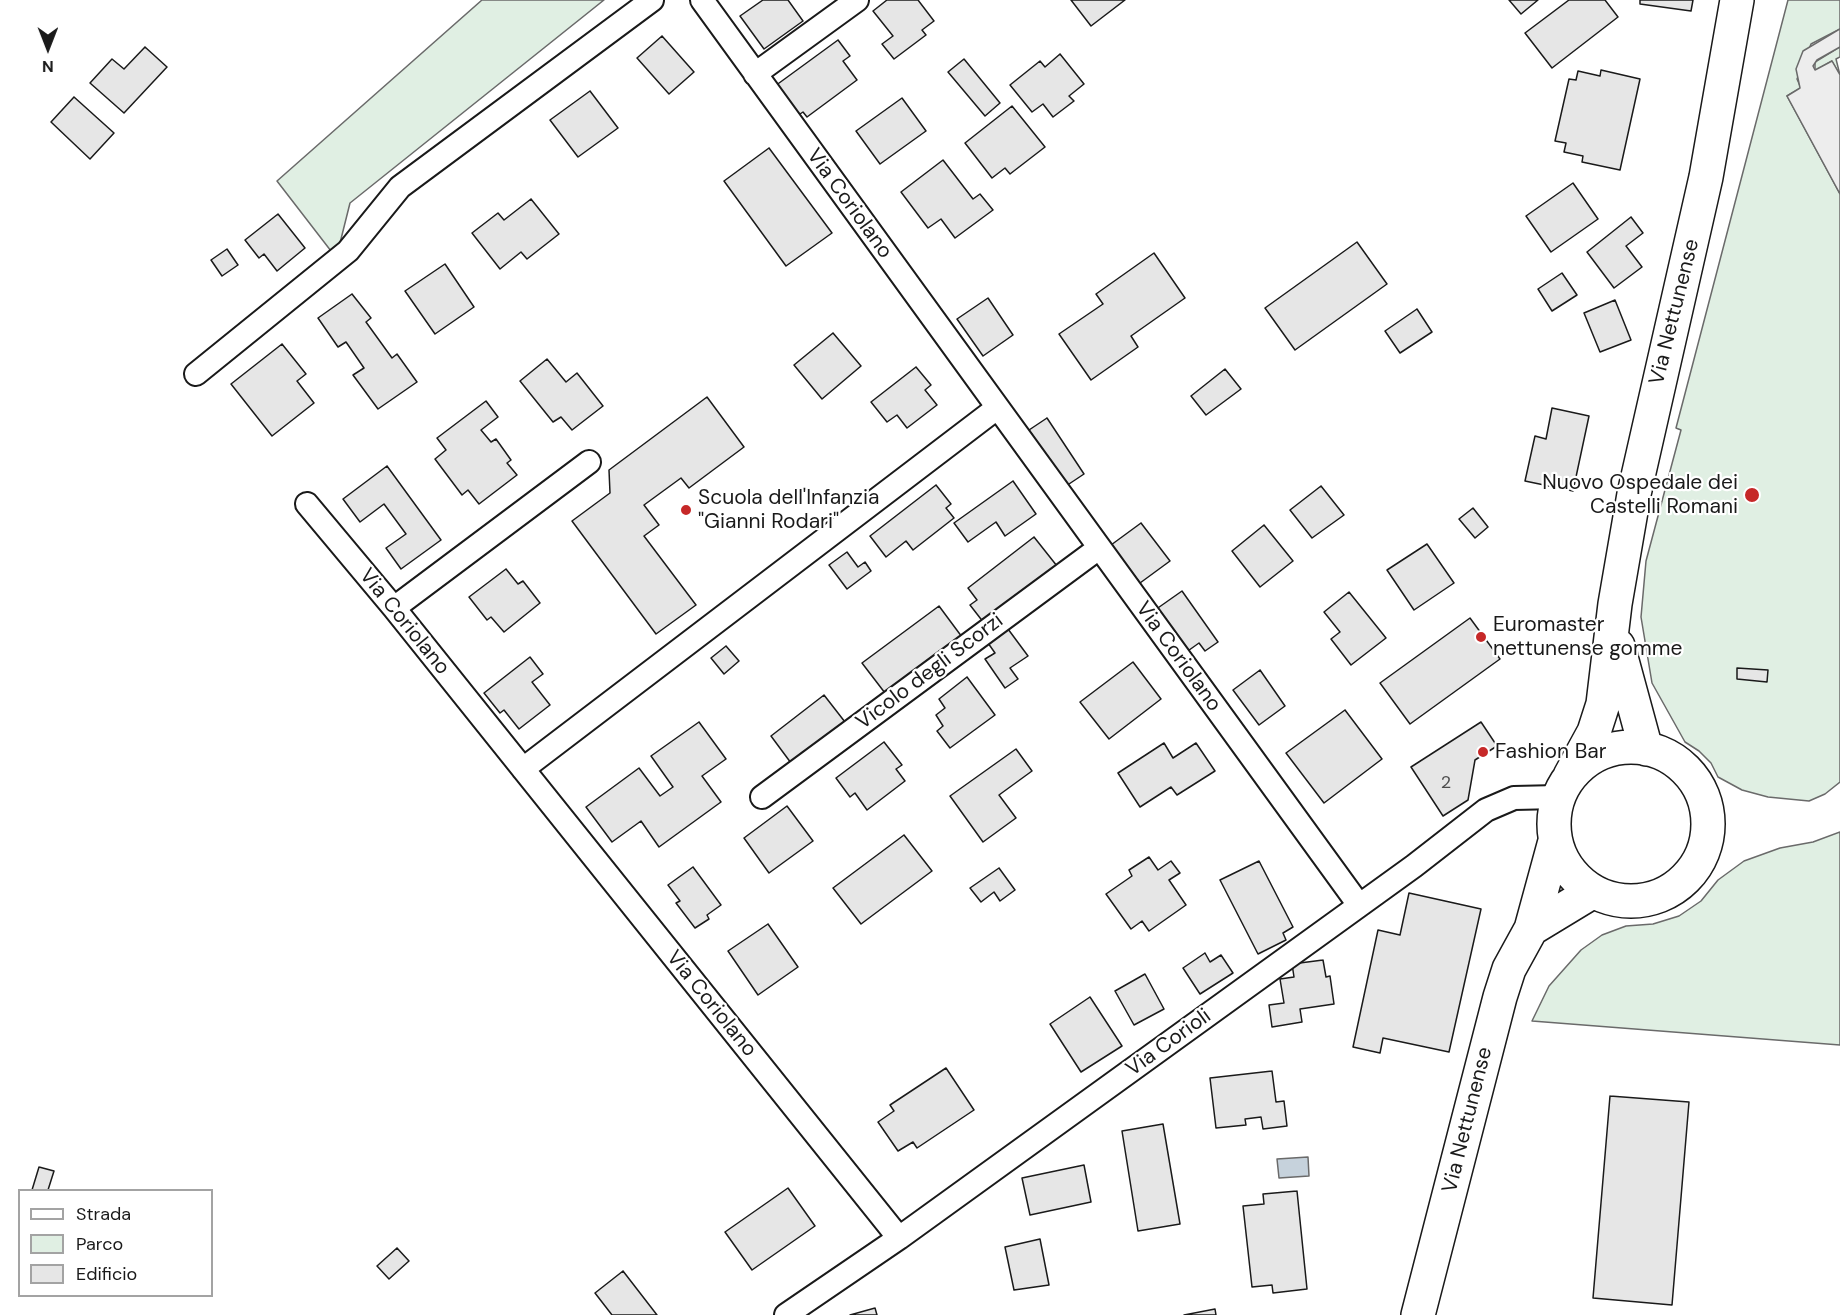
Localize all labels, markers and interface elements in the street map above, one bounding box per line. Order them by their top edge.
north arrow [18,18,78,78]
text: N [42,56,54,77]
street label: Via Coriolano [801,144,897,264]
street label: Via Nettunense [1645,237,1705,387]
place label: Nuovo Ospedale dei Castelli Romani [1542,470,1738,520]
place label: Scuola dell'Infanzia "Gianni Rodari" [698,485,879,535]
marker: Nuovo Ospedale dei Castelli Romani [1743,486,1761,504]
marker: Scuola dell'Infanzia "Gianni Rodari" [679,503,693,517]
street label: Via Coriolano [353,564,455,680]
street label: Via Coriolano [1130,597,1226,717]
street label: Vicolo degli Scorzi [852,609,1008,735]
place label: Euromaster nettunense gomme [1493,612,1682,662]
marker: Euromaster nettunense gomme [1474,630,1488,644]
place label: Fashion Bar [1495,739,1607,765]
marker: Fashion Bar [1476,745,1490,759]
house number: 2 [1441,772,1451,794]
street label: Via Coriolano [660,946,762,1062]
street label: Via Corioli [1122,1004,1216,1082]
street label: Via Nettunense [1438,1045,1498,1195]
legend [18,1189,213,1297]
text: Strada [76,1202,131,1226]
text: Parco [76,1232,123,1256]
text: Edificio [76,1262,137,1286]

